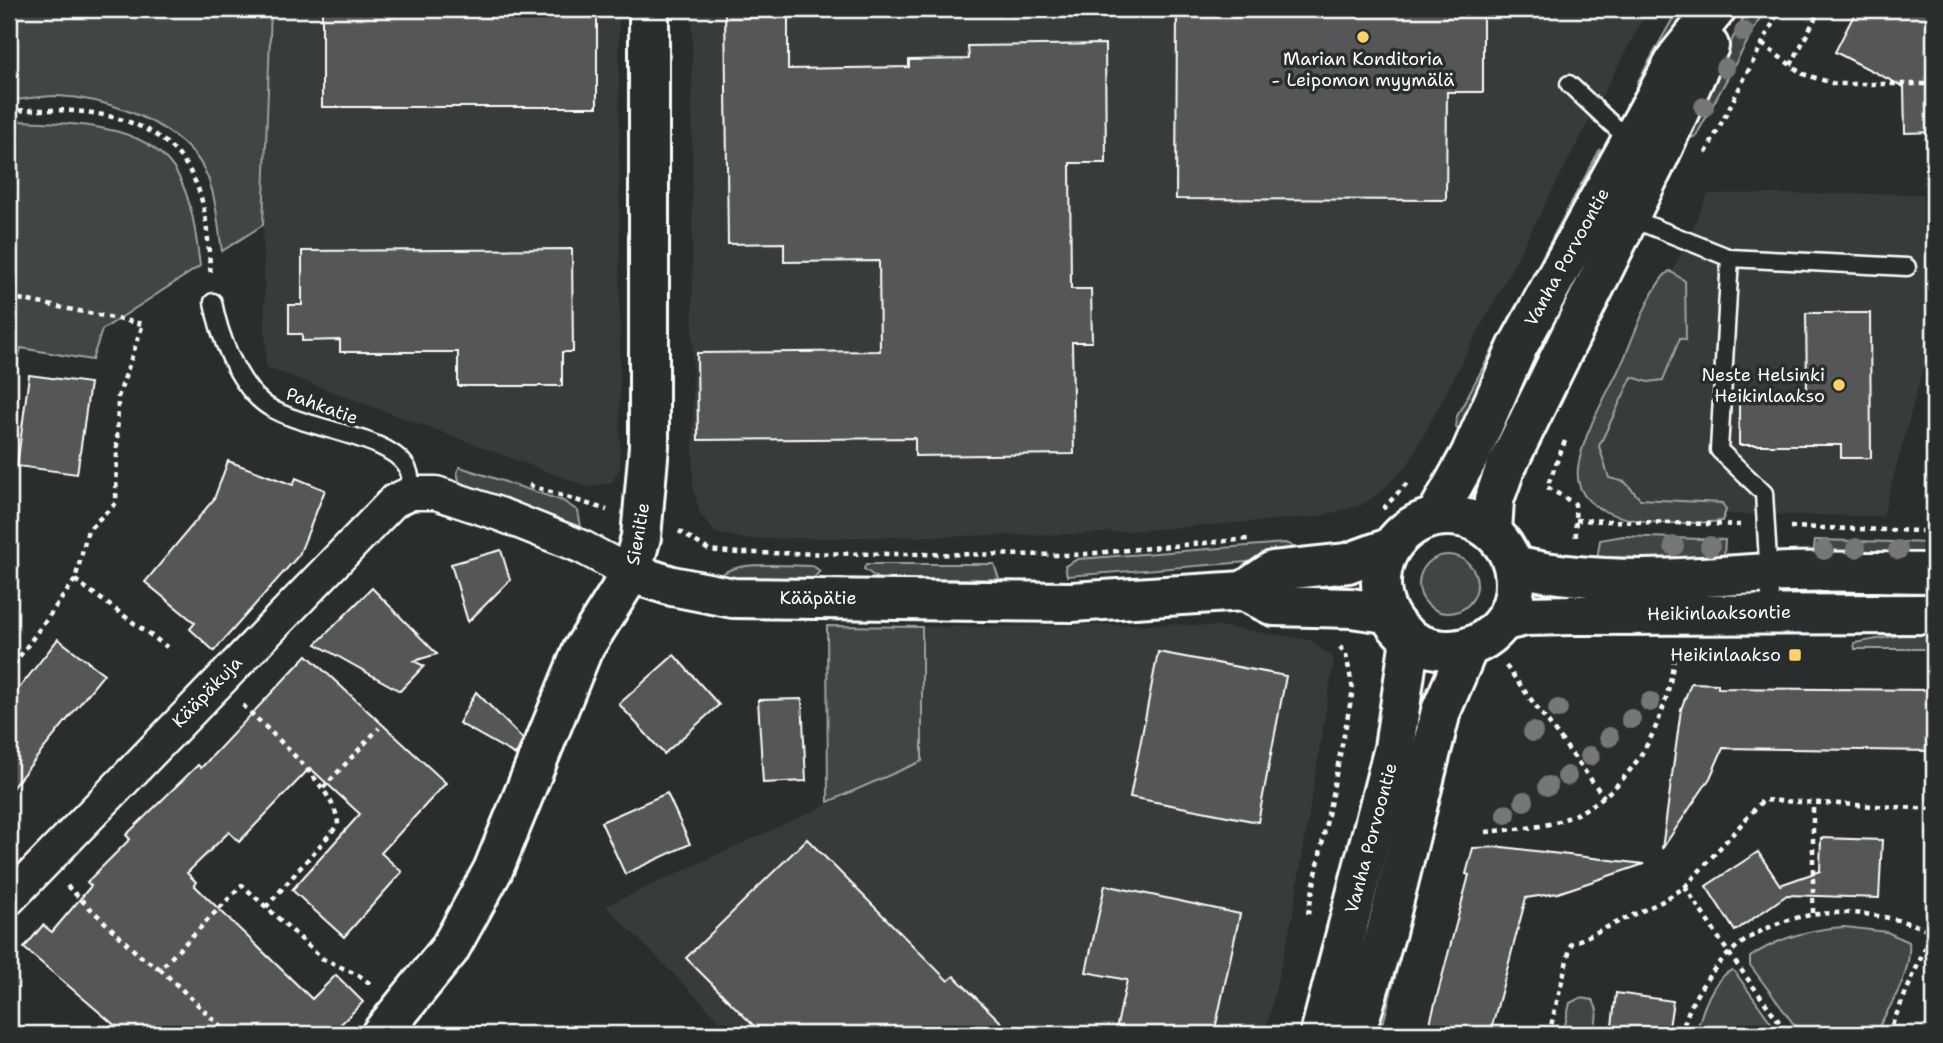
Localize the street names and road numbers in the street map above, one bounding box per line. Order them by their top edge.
street label: Vanha Porvoontie [1519,184,1615,330]
street label: Pahkatie [283,382,361,430]
street label: Sienitie [621,501,655,567]
street label: Kääpätie [779,586,857,610]
street label: Heikinlaaksontie [1647,600,1791,626]
street label: Kääpäkuja [167,651,247,733]
street label: Vanha Porvoontie [1339,760,1403,916]

